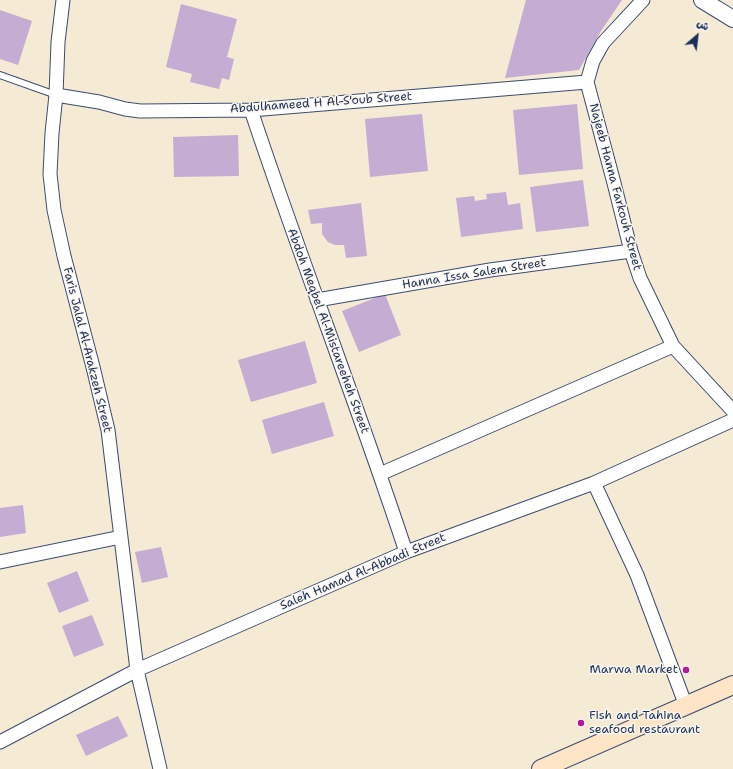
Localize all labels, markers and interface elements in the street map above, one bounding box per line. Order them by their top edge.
text: ش [694,15,712,34]
north arrow [677,16,717,56]
street label: Abdulhameed H Al-S'oub Street [229,89,413,117]
street label: Najeeb Hanna Farkouh Street [586,102,644,272]
street label: Abdoh Meqbel Al-Mistareeheh Street [284,226,372,436]
street label: Hanna Issa Salem Street [401,256,547,292]
street label: Faris Jalal Al-Arakzeh Street [59,266,115,434]
street label: Saleh Hamad Al-Abbadi Street [278,531,448,613]
place label: Marwa Market [589,663,678,677]
marker: Marwa Market [681,665,691,675]
place label: Fish and Tahina seafood restaurant [589,709,700,737]
marker: Fish and Tahina seafood restaurant [576,718,586,728]

